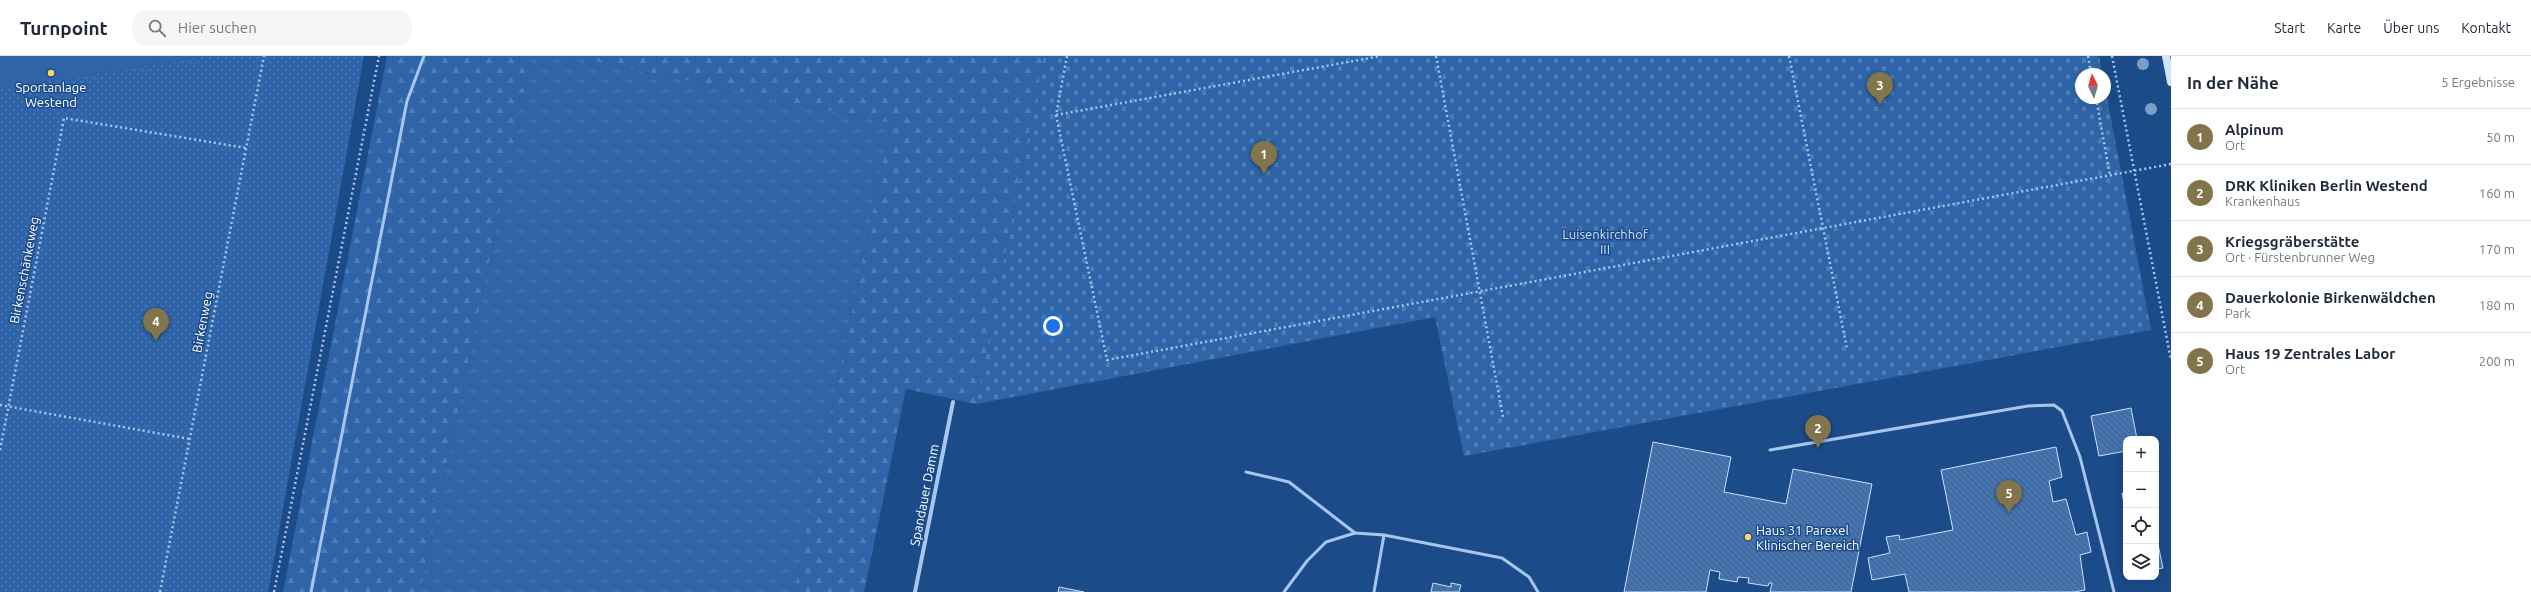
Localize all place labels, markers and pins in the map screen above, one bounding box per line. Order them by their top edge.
marker: Sportanlage Westend [46,68,56,78]
pin: 3 [1867,72,1893,105]
place label: Sportanlage Westend [16,80,86,109]
pin: 1 [1251,141,1277,174]
pin: 4 [143,308,169,341]
pin: 2 [1805,415,1831,448]
pin: 5 [1996,480,2022,513]
place label: Haus 31 Parexel Klinischer Bereich [1756,523,1859,552]
marker: Haus 31 Parexel Klinischer Bereich [1743,532,1753,542]

